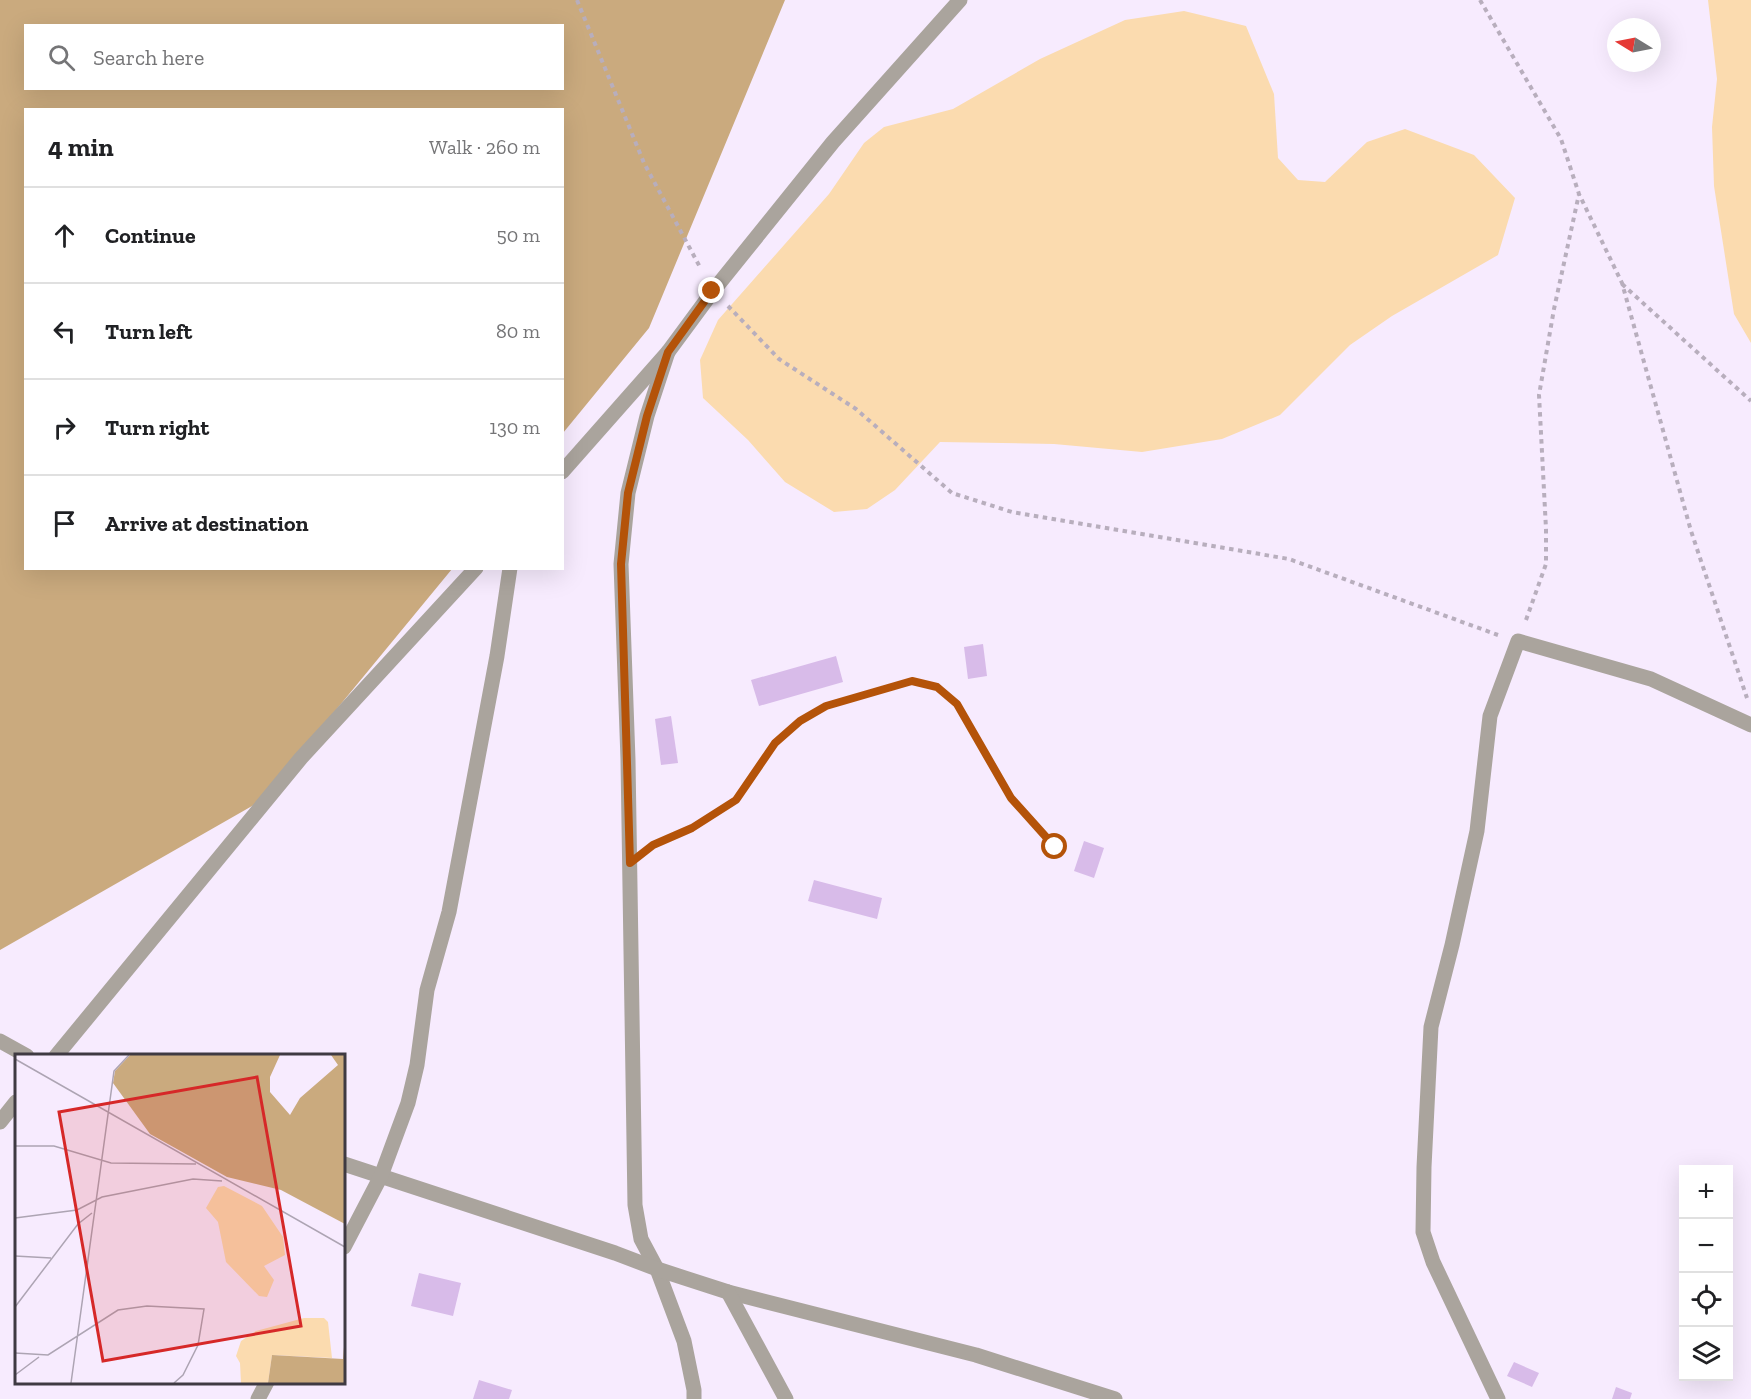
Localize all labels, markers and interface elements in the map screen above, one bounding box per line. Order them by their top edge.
north arrow [1607,18,1661,72]
search box [24,24,564,90]
icon: search [45,41,78,74]
text: Search here [93,44,204,71]
text: 4 min [48,131,114,163]
text: Walk · 260 m [429,135,540,159]
icon: ahead [48,219,81,252]
text: Continue [105,222,196,249]
text: 50 m [496,223,540,247]
route end [698,277,724,303]
icon: left [48,315,81,348]
text: Turn left [105,318,192,345]
text: 80 m [496,319,540,343]
icon: right [48,411,81,444]
text: Turn right [105,414,209,441]
text: 130 m [489,415,540,439]
icon: arrive [48,507,81,540]
text: Arrive at destination [105,510,308,537]
route start [1041,833,1067,859]
inset map [15,1054,345,1384]
map controls [1679,1165,1733,1381]
button: + [1679,1165,1733,1219]
button: − [1679,1219,1733,1273]
button: locate [1679,1273,1733,1327]
button: layers [1679,1327,1733,1381]

